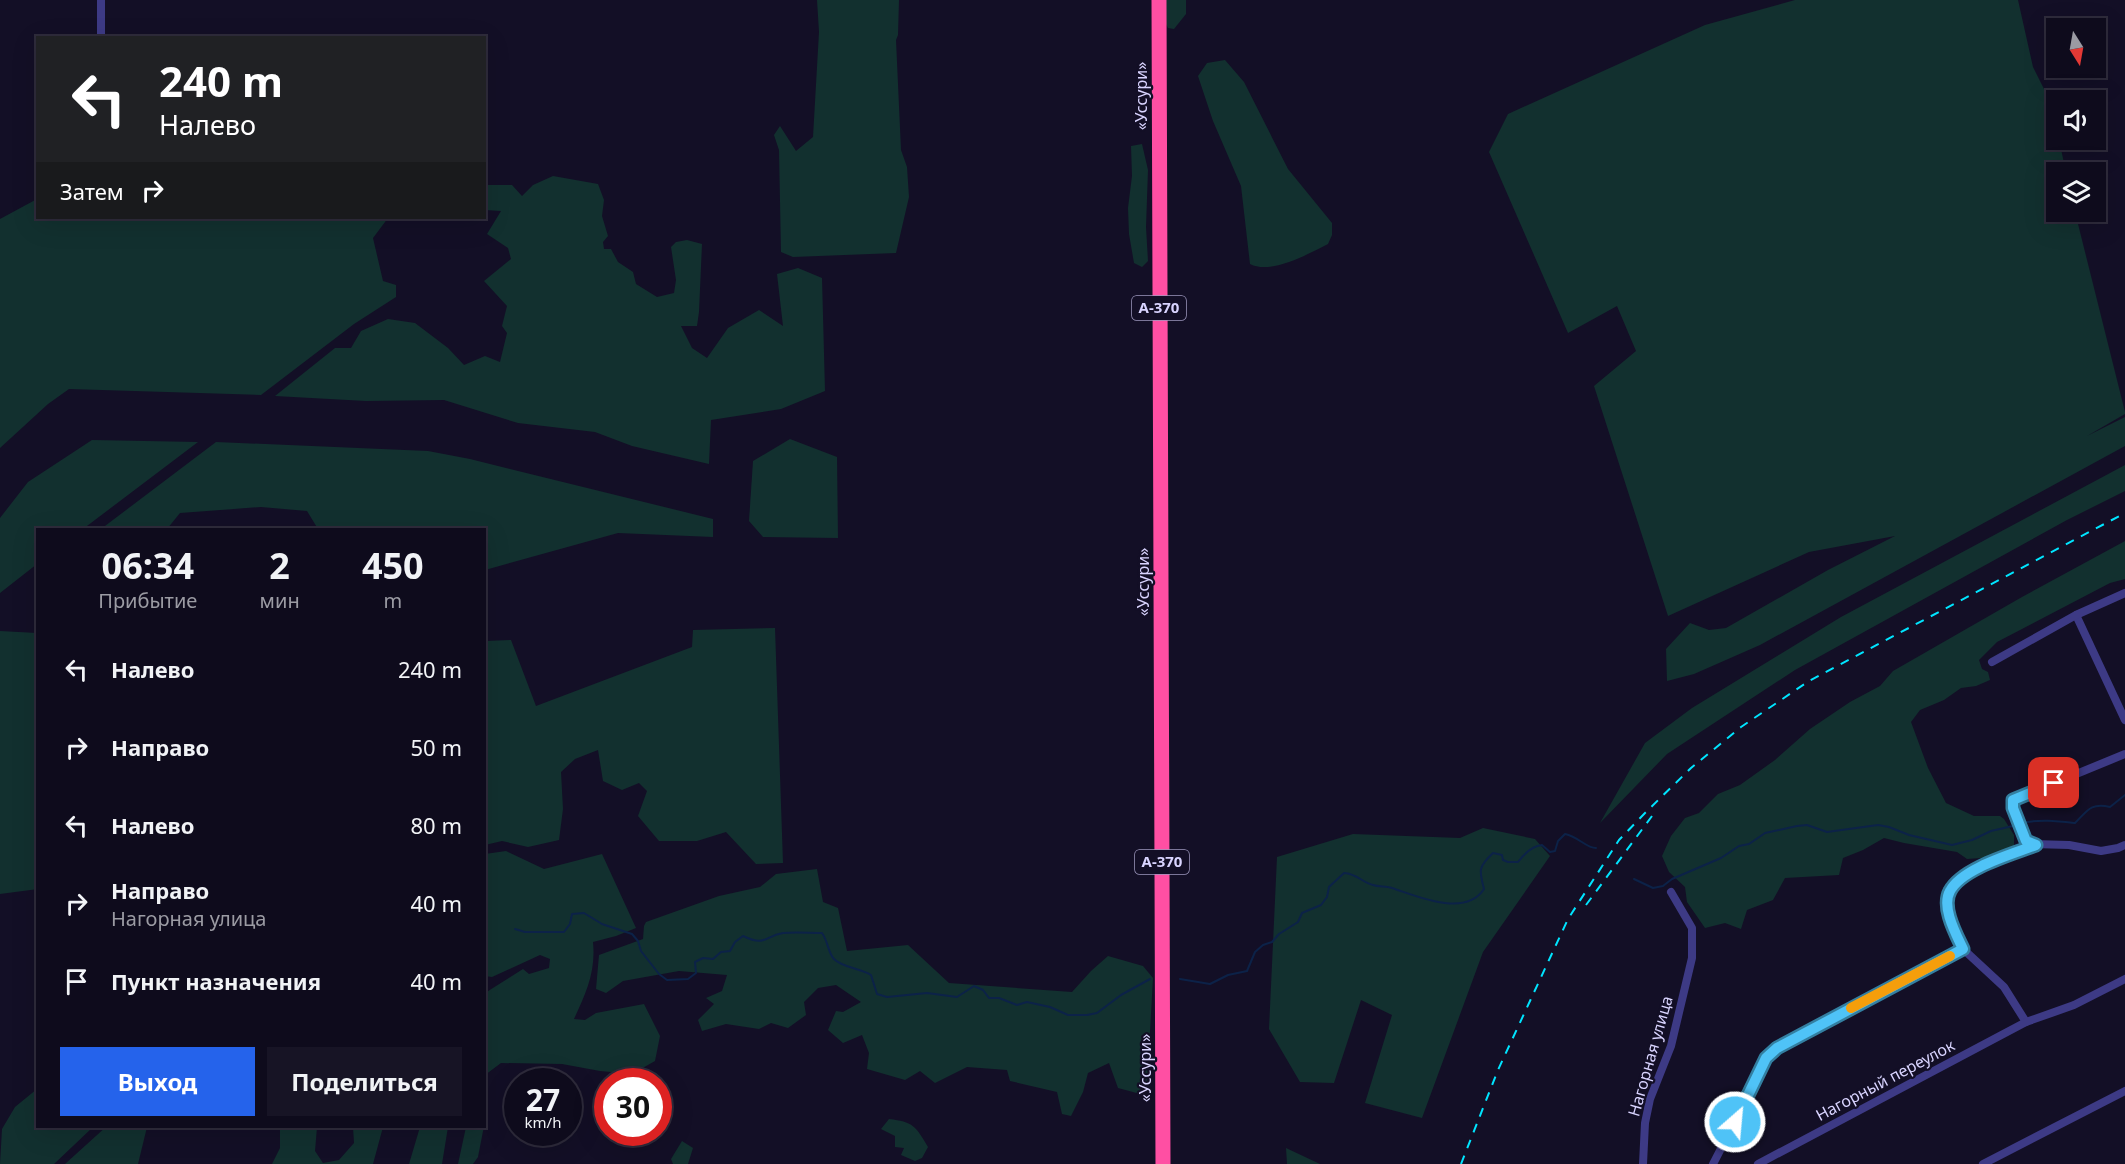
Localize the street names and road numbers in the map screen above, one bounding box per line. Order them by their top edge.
street label: «Уссури» [1130,62,1152,130]
road number: А-370 [1132,296,1186,320]
street label: «Уссури» [1132,548,1154,616]
road number: А-370 [1135,850,1189,874]
street label: Нагорная улица [1622,993,1678,1119]
street label: «Уссури» [1134,1034,1156,1102]
street label: Нагорный переулок [1812,1034,1959,1126]

